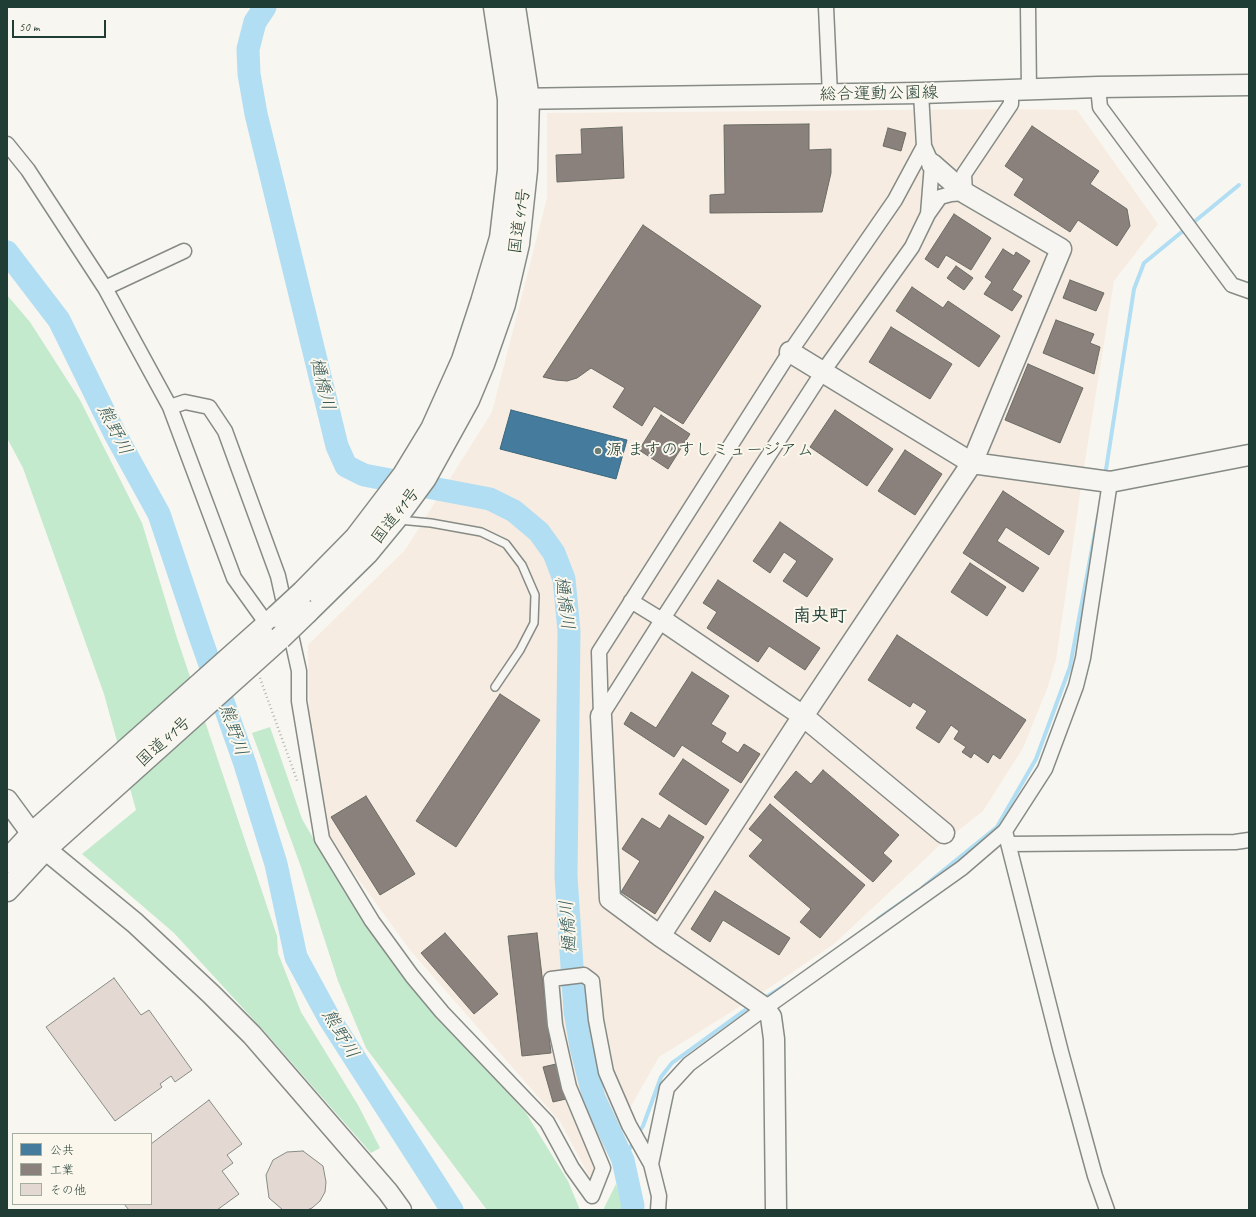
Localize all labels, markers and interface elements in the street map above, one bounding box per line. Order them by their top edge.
scale bar [14,12,108,38]
text: 50 m [19,19,39,35]
street label: 総合運動公園線 [819,83,939,105]
street label: 国道41号 [505,187,535,255]
water label: 樋橋川 [305,355,339,413]
water label: 熊野川 [92,401,136,459]
place label: 源 ますのすしミュージアム [606,441,814,461]
marker: 源 ますのすしミュージアム [593,446,603,456]
street label: 国道41号 [368,484,424,548]
water label: 樋橋川 [550,575,578,631]
district label: 南央町 [793,605,847,627]
water label: 熊野川 [214,701,252,759]
street label: 国道41号 [133,712,195,772]
water label: 樋橋川 [556,899,582,955]
water label: 熊野川 [317,1005,363,1063]
legend [12,1133,152,1205]
text: 公共 [50,1142,74,1158]
text: 工業 [50,1162,74,1178]
text: その他 [50,1182,86,1198]

